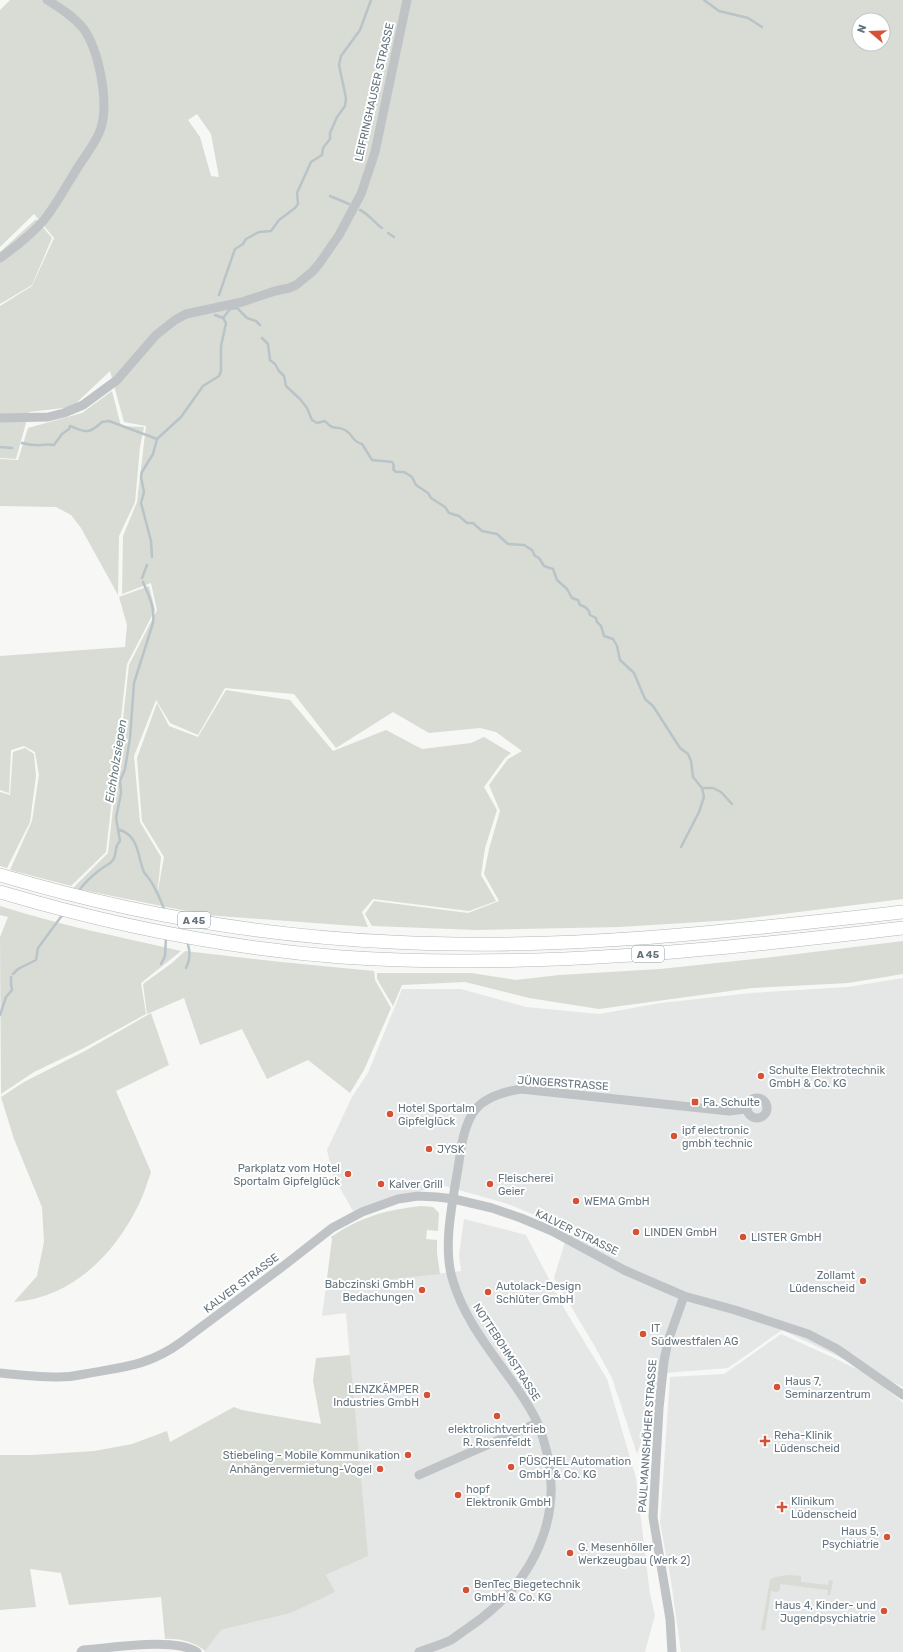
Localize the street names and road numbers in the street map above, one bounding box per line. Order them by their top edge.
street label: LEIFRINGHAUSER STRASSE [352,21,397,163]
road number: A 45 [178,912,210,928]
road number: A 45 [632,946,664,962]
street label: JÜNGERSTRASSE [517,1074,609,1093]
street label: KALVER STRASSE [533,1207,621,1258]
street label: KALVER STRASSE [201,1251,282,1316]
street label: NOTTEBOHMSTRASSE [470,1301,543,1404]
street label: PAULMANNSHÖHER STRASSE [636,1359,659,1513]

